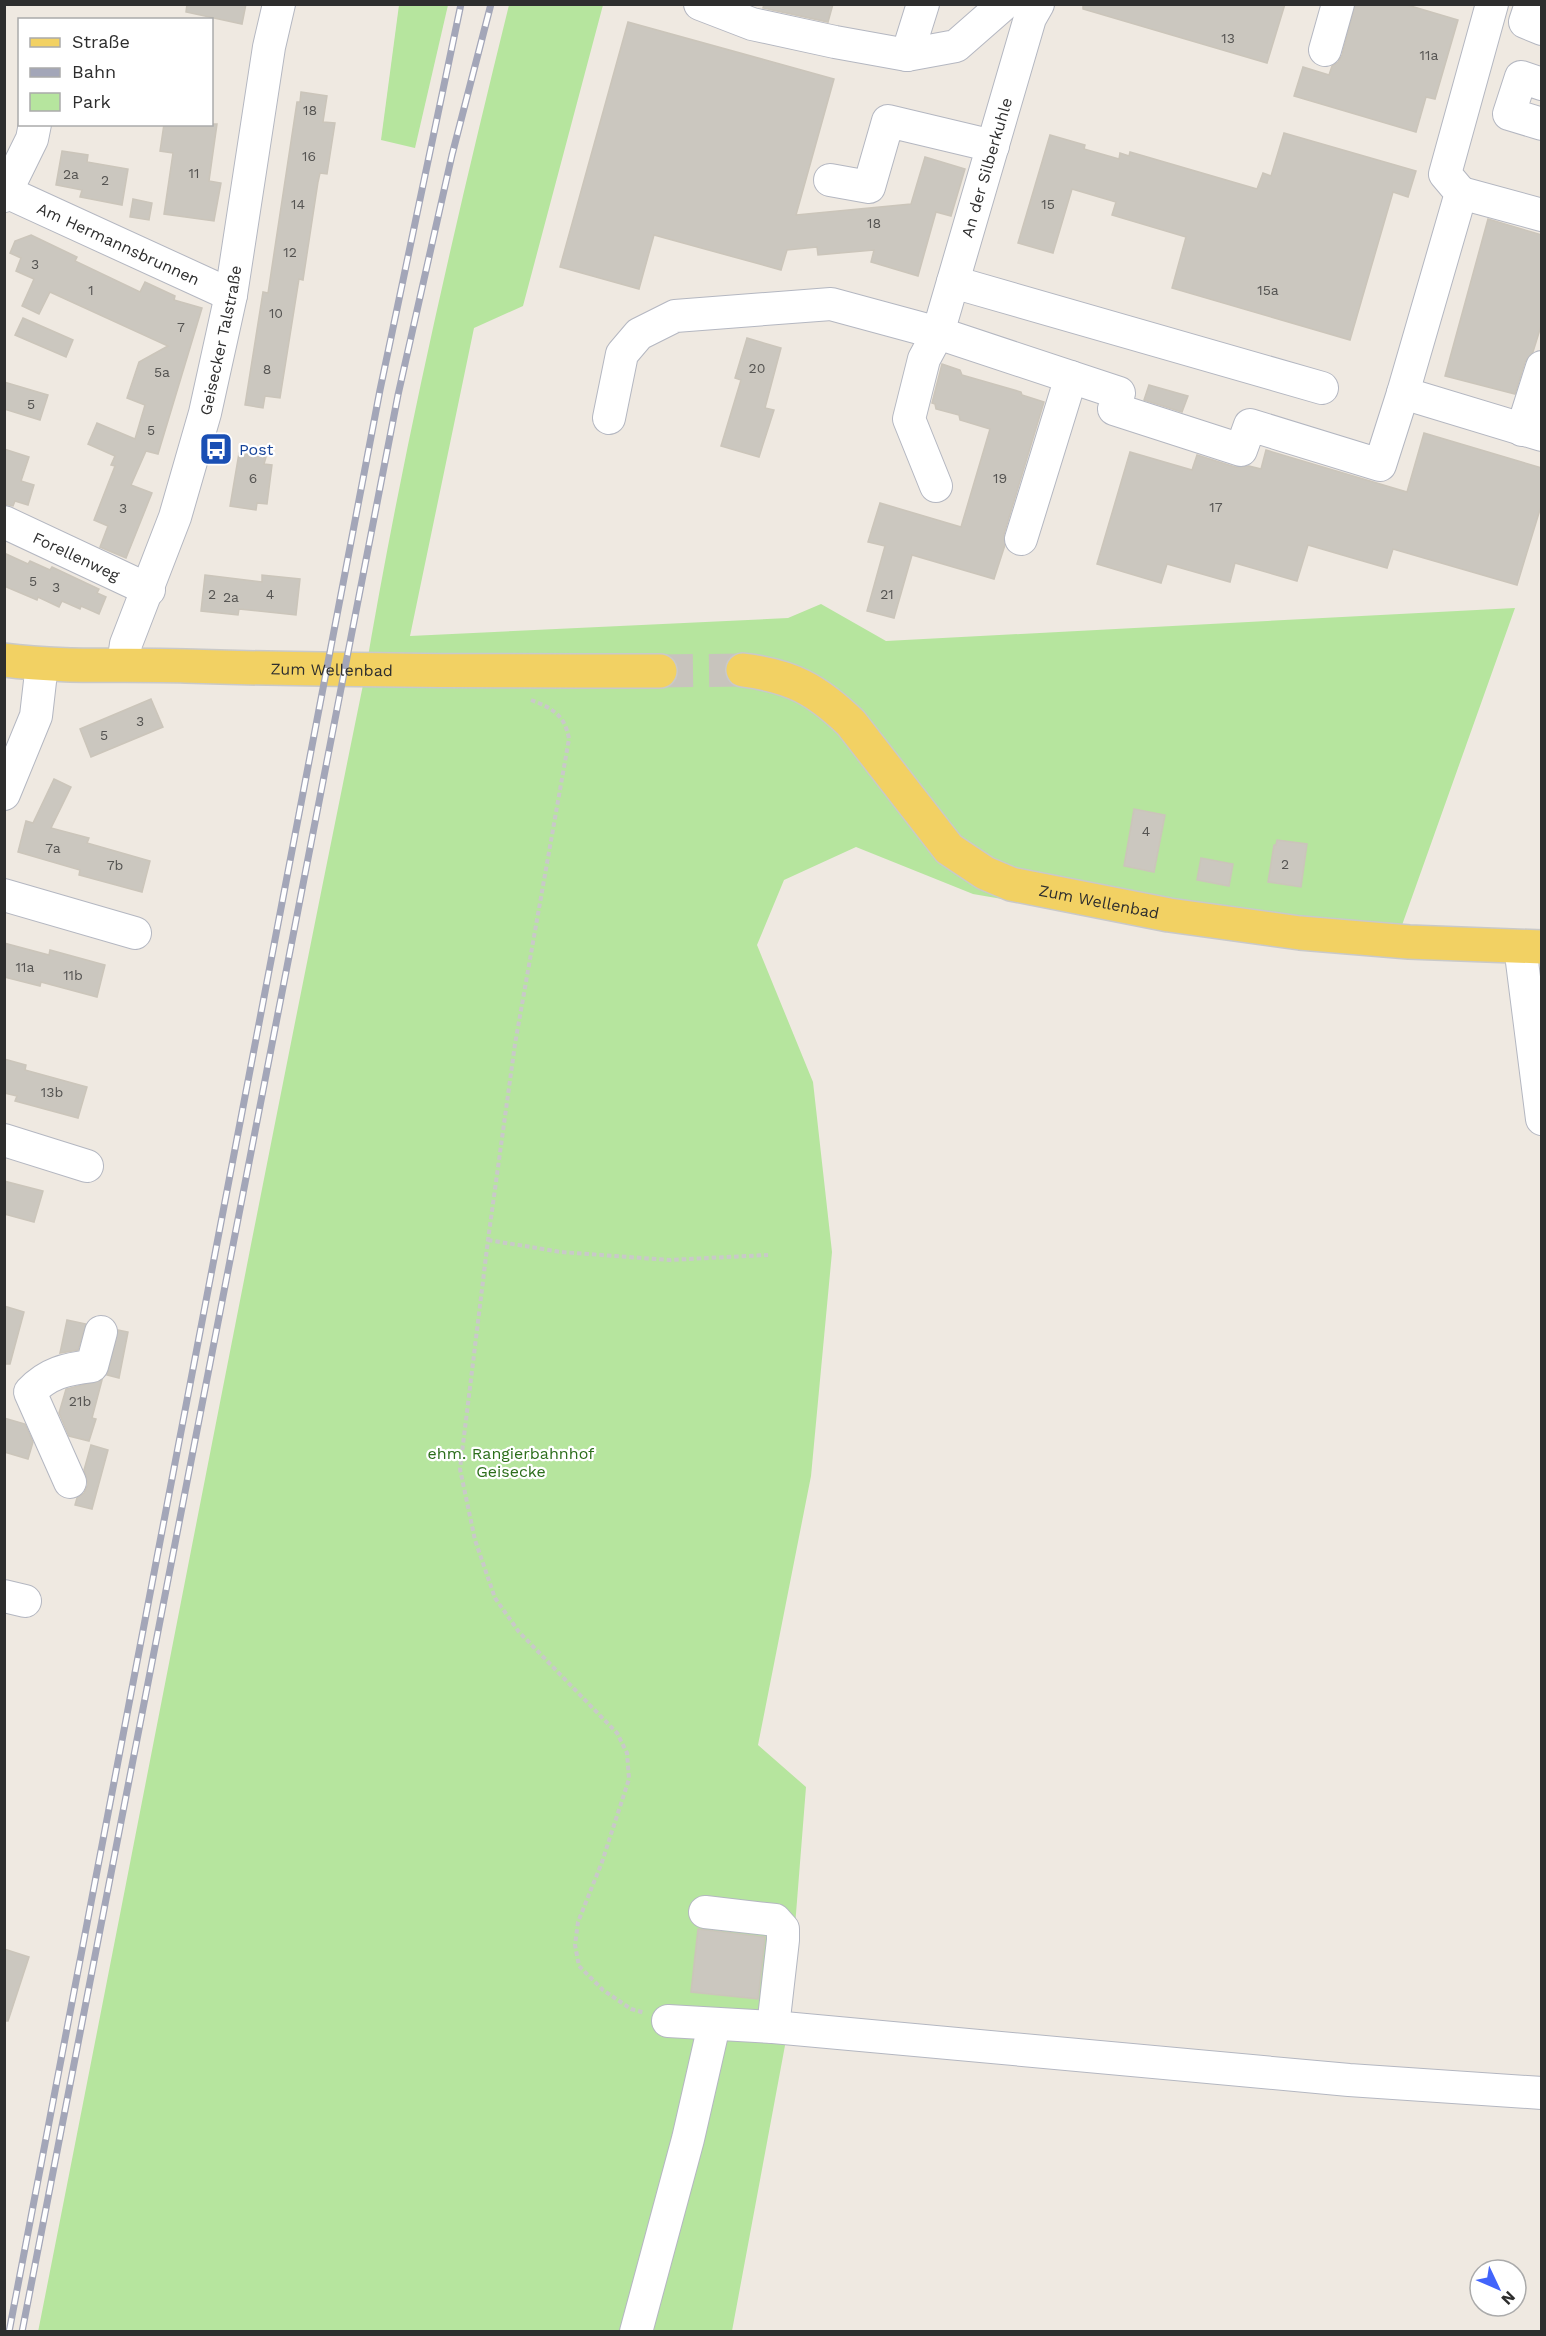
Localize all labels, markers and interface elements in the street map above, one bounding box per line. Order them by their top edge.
legend [18,18,213,126]
house number: 13 [1221,30,1235,46]
text: Straße [72,31,130,52]
house number: 11a [1420,47,1438,63]
text: Bahn [72,61,116,82]
text: Park [72,91,111,112]
street label: An der Silberkuhle [957,95,1016,240]
house number: 18 [303,102,317,118]
house number: 16 [302,148,316,164]
house number: 11 [189,165,199,181]
house number: 2a [63,166,79,182]
house number: 2 [101,172,109,188]
house number: 14 [291,196,305,212]
house number: 15 [1041,196,1055,212]
street label: Am Hermannsbrunnen [34,199,203,289]
house number: 18 [867,215,881,231]
house number: 12 [283,244,297,260]
house number: 3 [31,256,39,272]
street label: Geisecker Talstraße [196,264,245,417]
house number: 1 [88,282,94,298]
house number: 15a [1257,282,1279,298]
house number: 10 [269,305,283,321]
house number: 7 [177,319,185,335]
house number: 20 [749,360,765,376]
house number: 8 [263,361,271,377]
house number: 5a [154,364,170,380]
house number: 5 [27,396,35,412]
house number: 5 [147,422,155,438]
bus stop icon: Post [198,431,234,467]
place label: Post [239,440,274,459]
house number: 6 [249,470,257,486]
house number: 19 [993,470,1007,486]
house number: 17 [1209,499,1223,515]
house number: 3 [119,500,127,516]
street label: Forellenweg [30,528,123,585]
house number: 5 [29,573,37,589]
house number: 3 [52,579,60,595]
house number: 2 [208,586,216,602]
house number: 4 [266,586,274,602]
house number: 21 [880,586,894,602]
house number: 2a [223,589,239,605]
street label: Zum Wellenbad [270,659,393,680]
house number: 3 [136,713,144,729]
house number: 5 [100,727,108,743]
house number: 4 [1142,823,1150,839]
house number: 7a [45,840,61,856]
house number: 2 [1281,856,1289,872]
house number: 7b [107,857,123,873]
street label: Zum Wellenbad [1037,881,1161,923]
house number: 11a [16,959,34,975]
house number: 11b [63,967,83,983]
house number: 13b [41,1084,63,1100]
house number: 21b [69,1393,91,1409]
park label: ehm. Rangierbahnhof Geisecke [428,1444,595,1481]
north arrow [1468,2258,1528,2318]
text: N [1497,2287,1519,2309]

